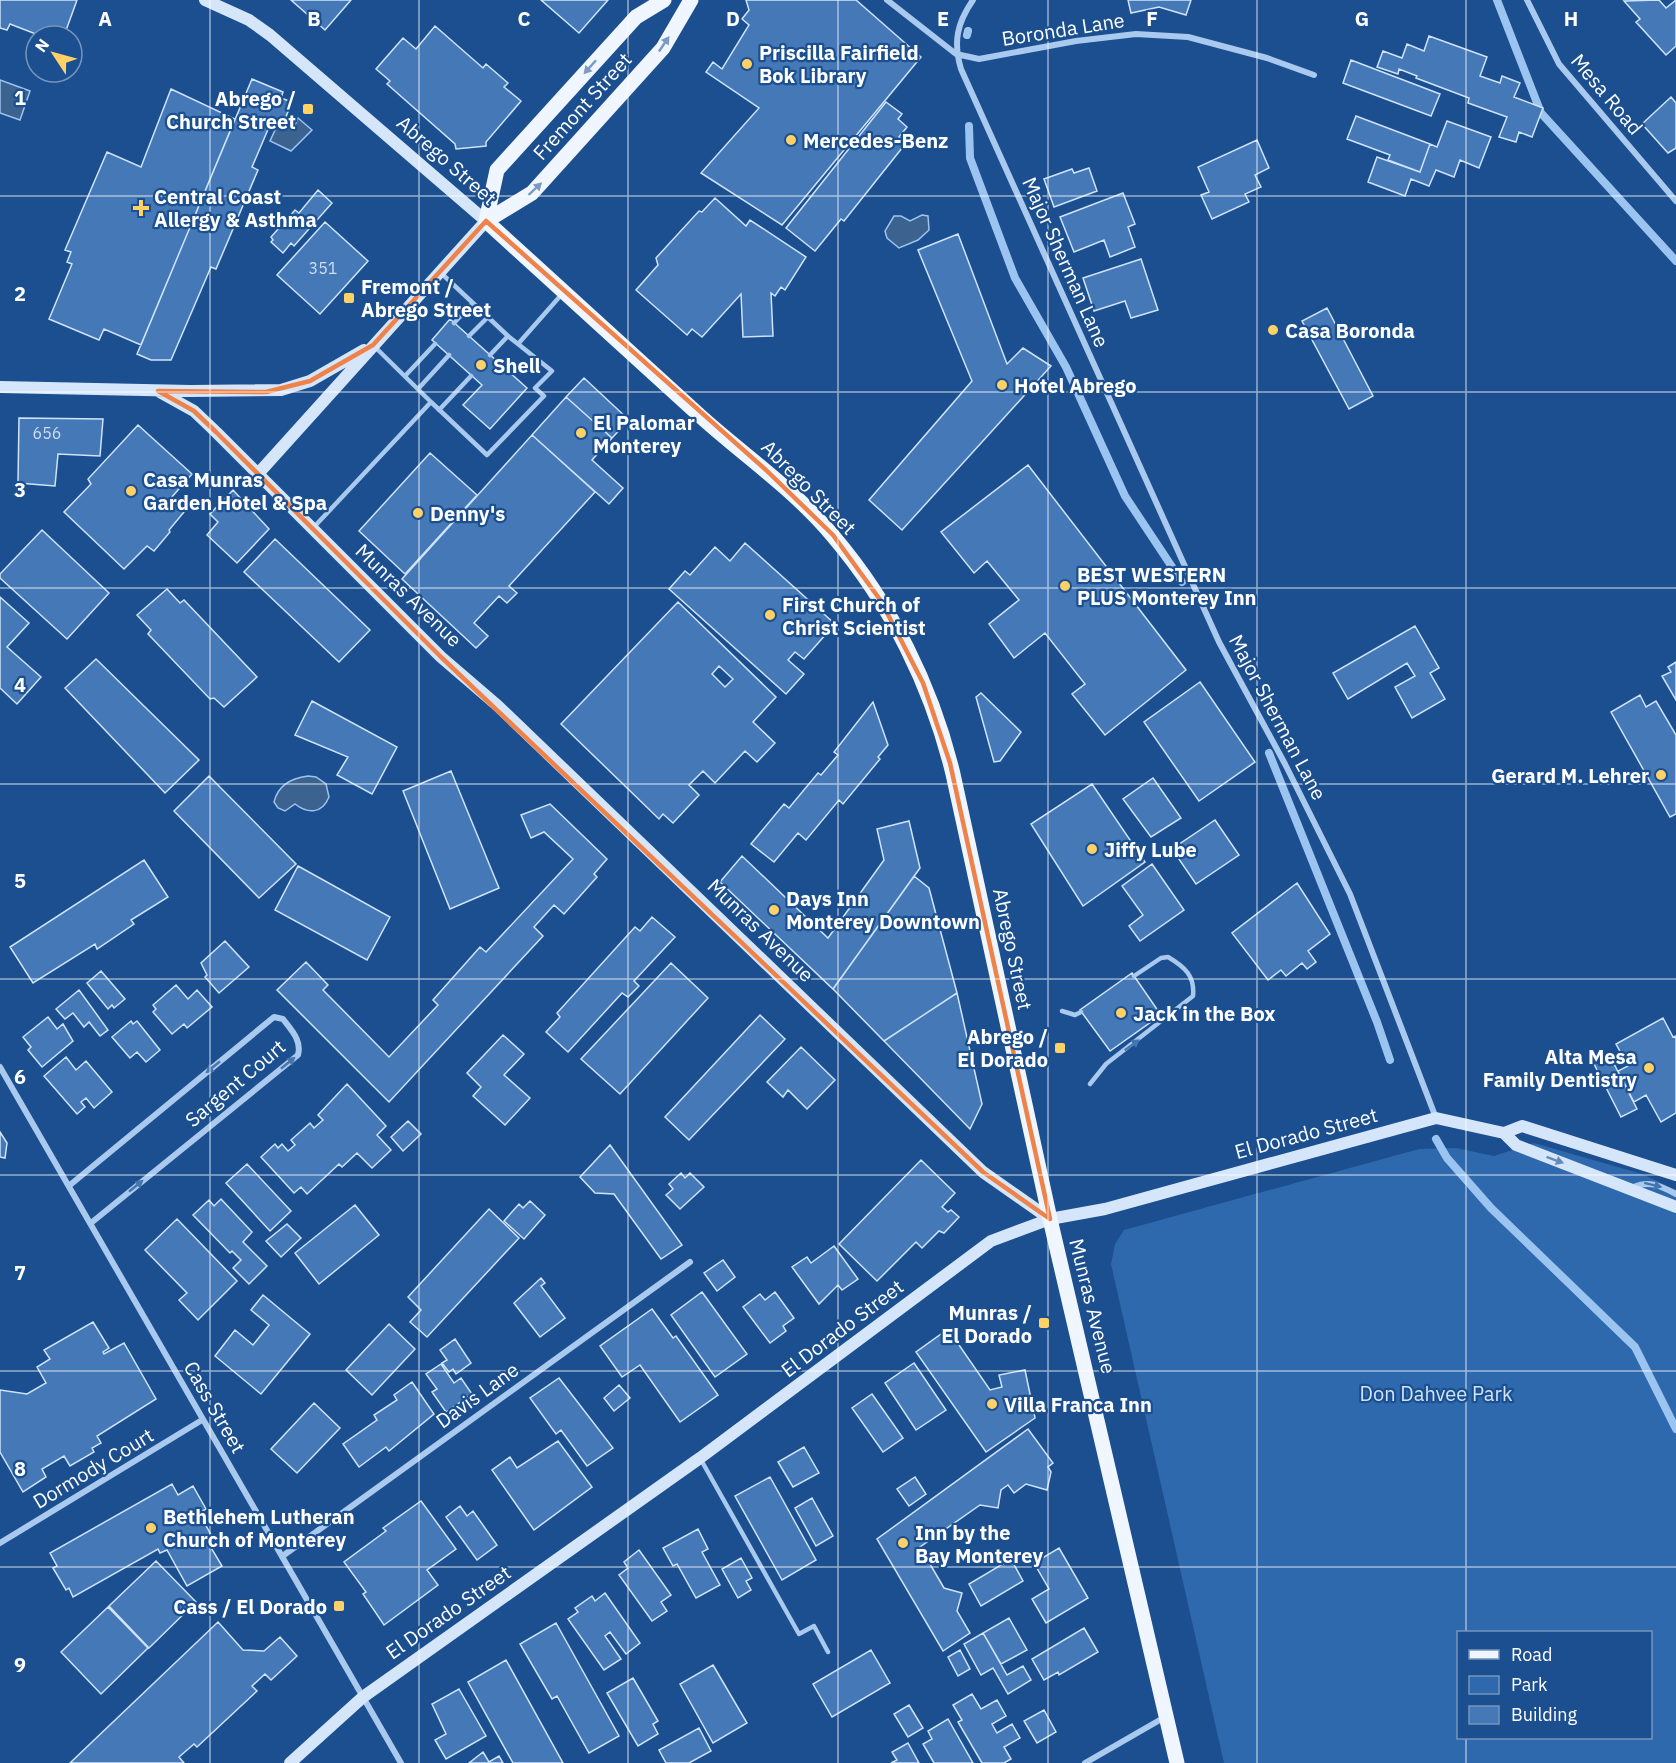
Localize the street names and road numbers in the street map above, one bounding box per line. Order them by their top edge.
street label: Boronda Lane [1000,6,1126,52]
street label: Fremont Street [527,47,637,165]
street label: Mesa Road [1565,48,1649,140]
street label: Abrego Street [391,109,503,211]
street label: Major Sherman Lane [1016,173,1116,351]
street label: Abrego Street [756,434,862,540]
street label: Munras Avenue [350,537,468,653]
street label: Major Sherman Lane [1223,630,1333,804]
street label: Munras Avenue [702,872,820,988]
street label: Abrego Street [987,886,1039,1012]
street label: Sargent Court [179,1033,291,1133]
street label: El Dorado Street [1232,1101,1380,1165]
street label: Munras Avenue [1063,1236,1123,1376]
street label: El Dorado Street [775,1273,909,1383]
street label: Cass Street [178,1356,252,1458]
street label: Davis Lane [430,1356,524,1434]
street label: Dormody Court [28,1421,158,1515]
street label: El Dorado Street [380,1559,516,1665]

